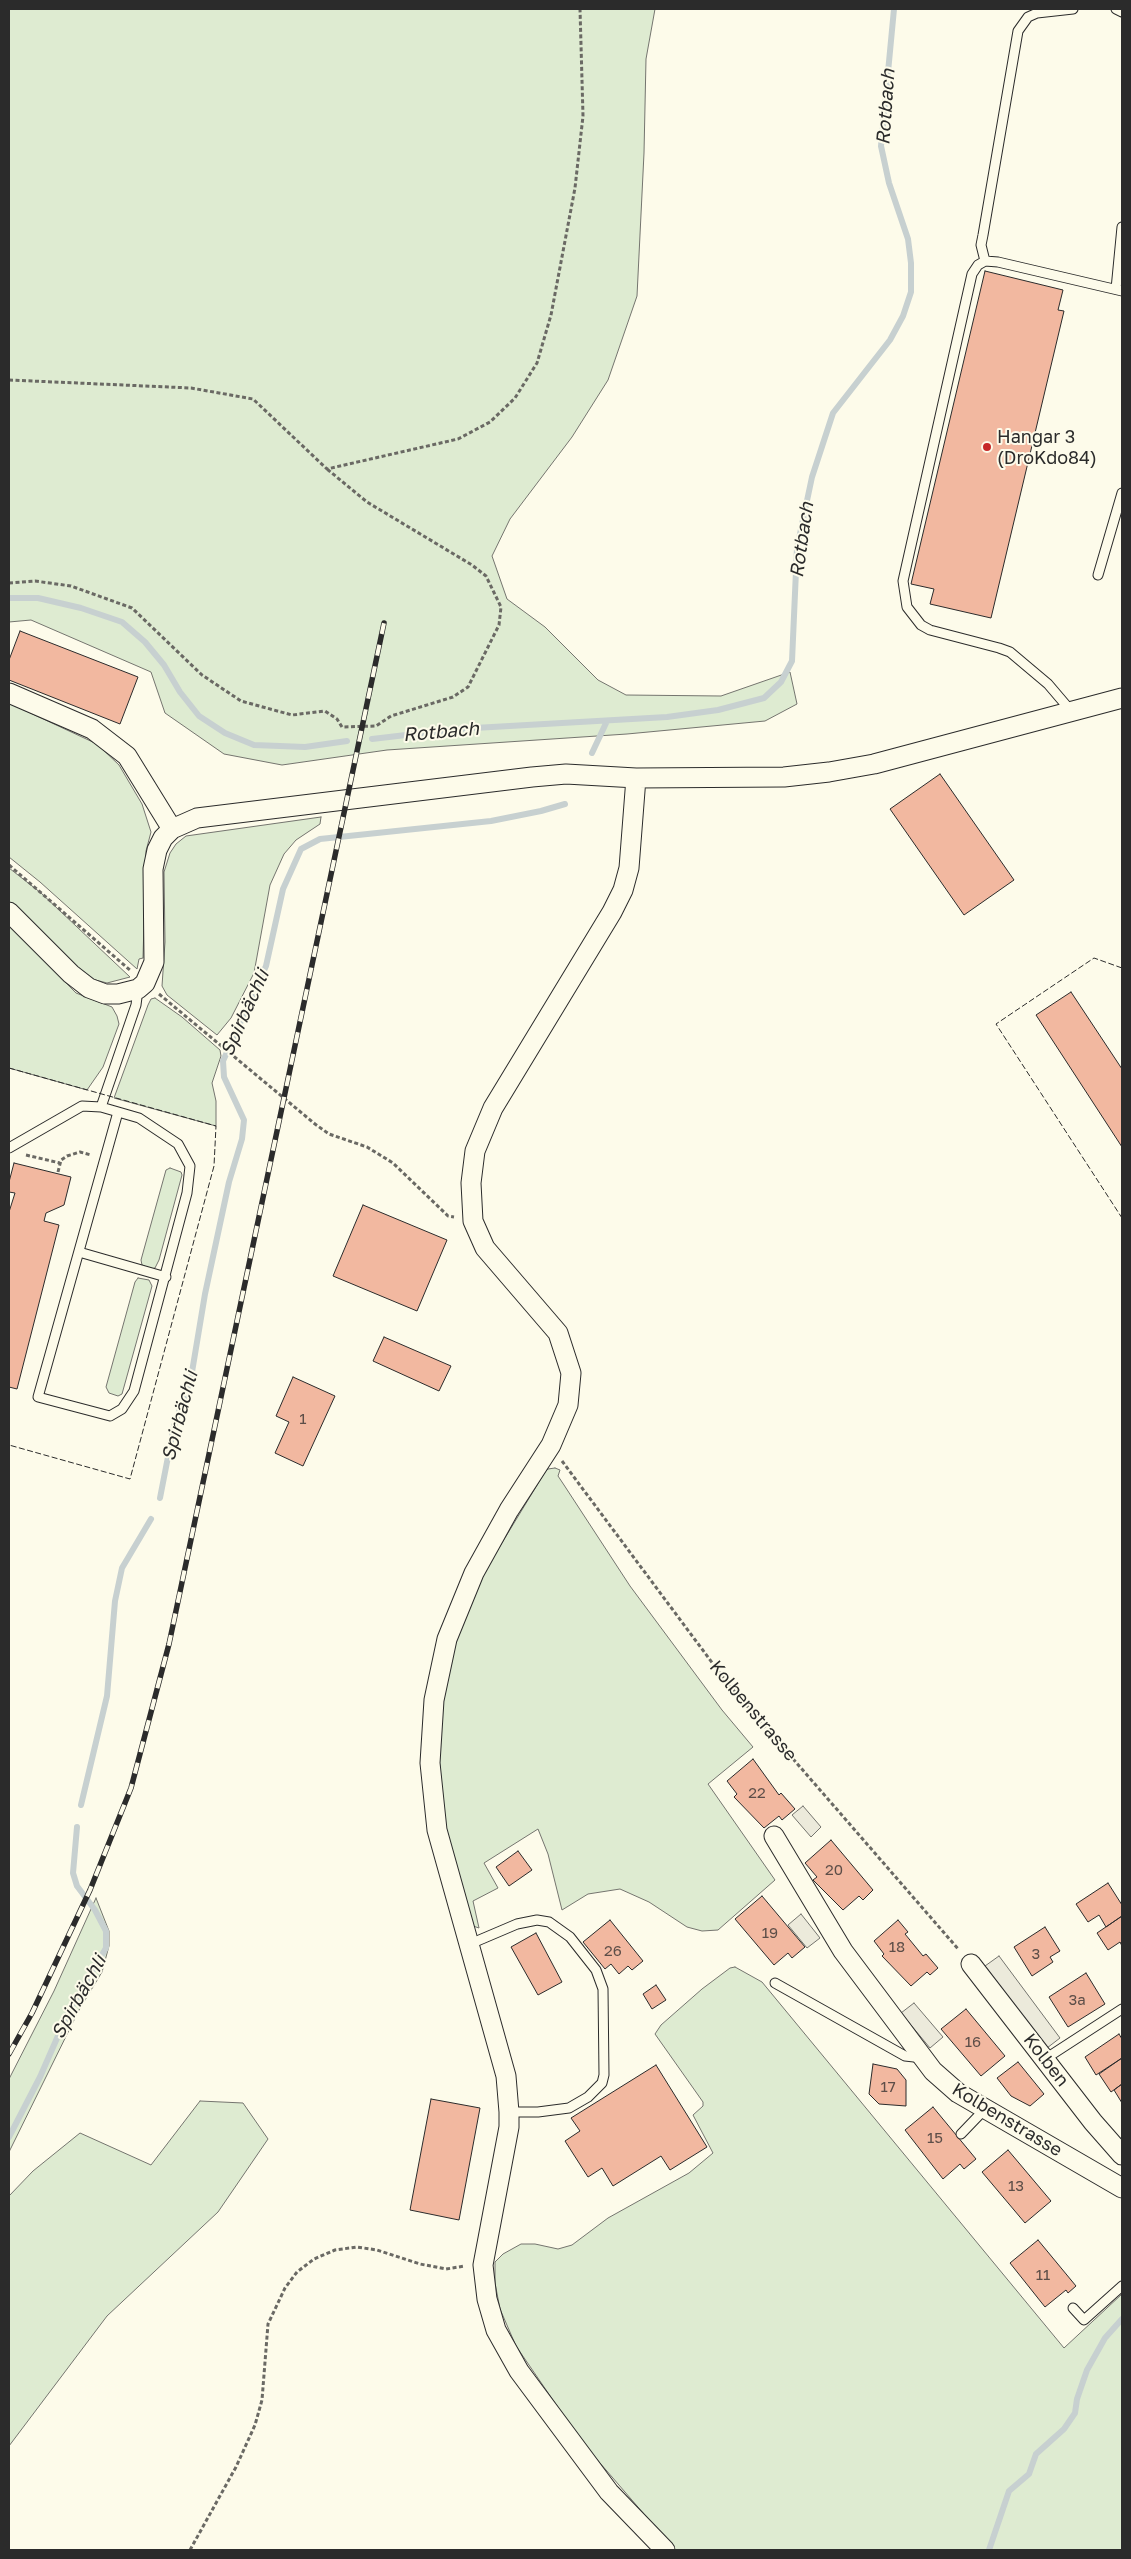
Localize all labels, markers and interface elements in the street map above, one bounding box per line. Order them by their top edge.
water label: Rotbach [872,68,900,146]
place label: Hangar 3 (DroKdo84) [997,426,1097,468]
marker: Hangar 3 (DroKdo84) [981,441,993,453]
water label: Rotbach [785,501,819,579]
water label: Rotbach [402,717,480,747]
water label: Spirbächli [216,966,274,1060]
water label: Spirbächli [157,1369,203,1463]
house number: 1 [299,1410,307,1428]
street label: Kolbenstrasse [705,1656,801,1766]
house number: 22 [748,1784,766,1802]
house number: 20 [825,1861,843,1879]
house number: 19 [762,1924,778,1942]
house number: 18 [889,1938,905,1956]
house number: 26 [604,1942,622,1960]
house number: 3 [1032,1945,1040,1963]
water label: Spirbächli [47,1951,111,2043]
house number: 3a [1068,1991,1086,2009]
street label: Kolben [1019,2029,1073,2091]
house number: 16 [965,2033,981,2051]
house number: 17 [880,2078,896,2096]
street label: Kolbenstrasse [948,2079,1066,2161]
house number: 15 [927,2129,943,2147]
house number: 13 [1008,2177,1024,2195]
house number: 11 [1036,2266,1050,2284]

